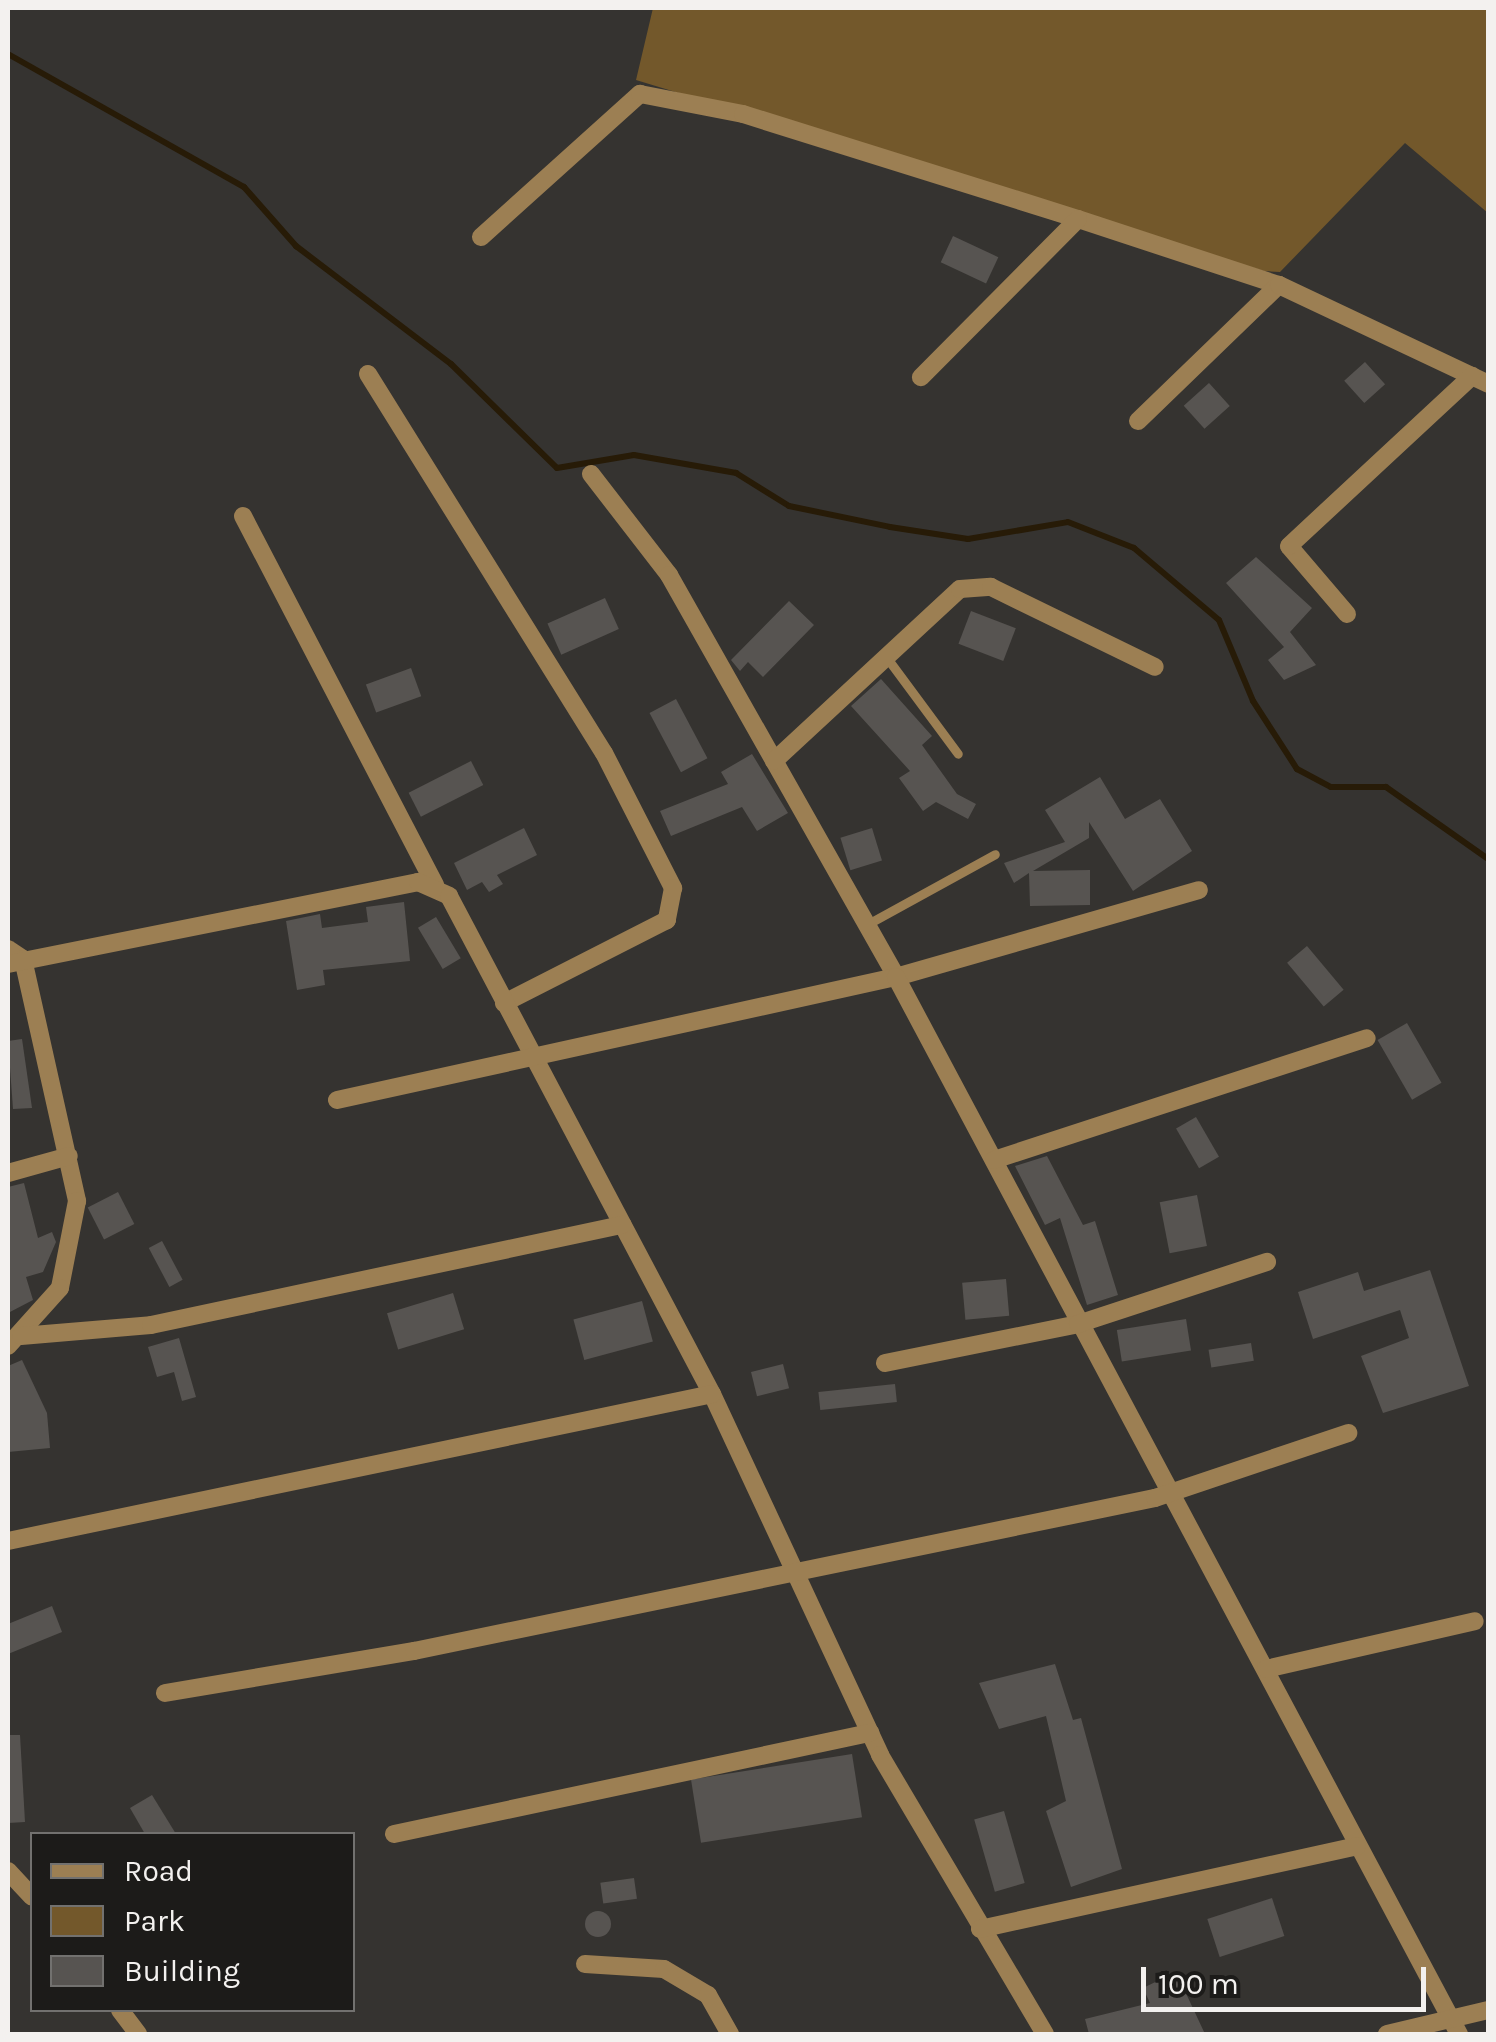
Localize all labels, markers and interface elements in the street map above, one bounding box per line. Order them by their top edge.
legend [30,1832,355,2012]
text: Road [124,1853,193,1889]
text: Park [124,1903,185,1939]
scale bar [1146,1947,1431,2009]
text: Building [124,1953,240,1989]
text: 100 m [1158,1966,1239,2002]

